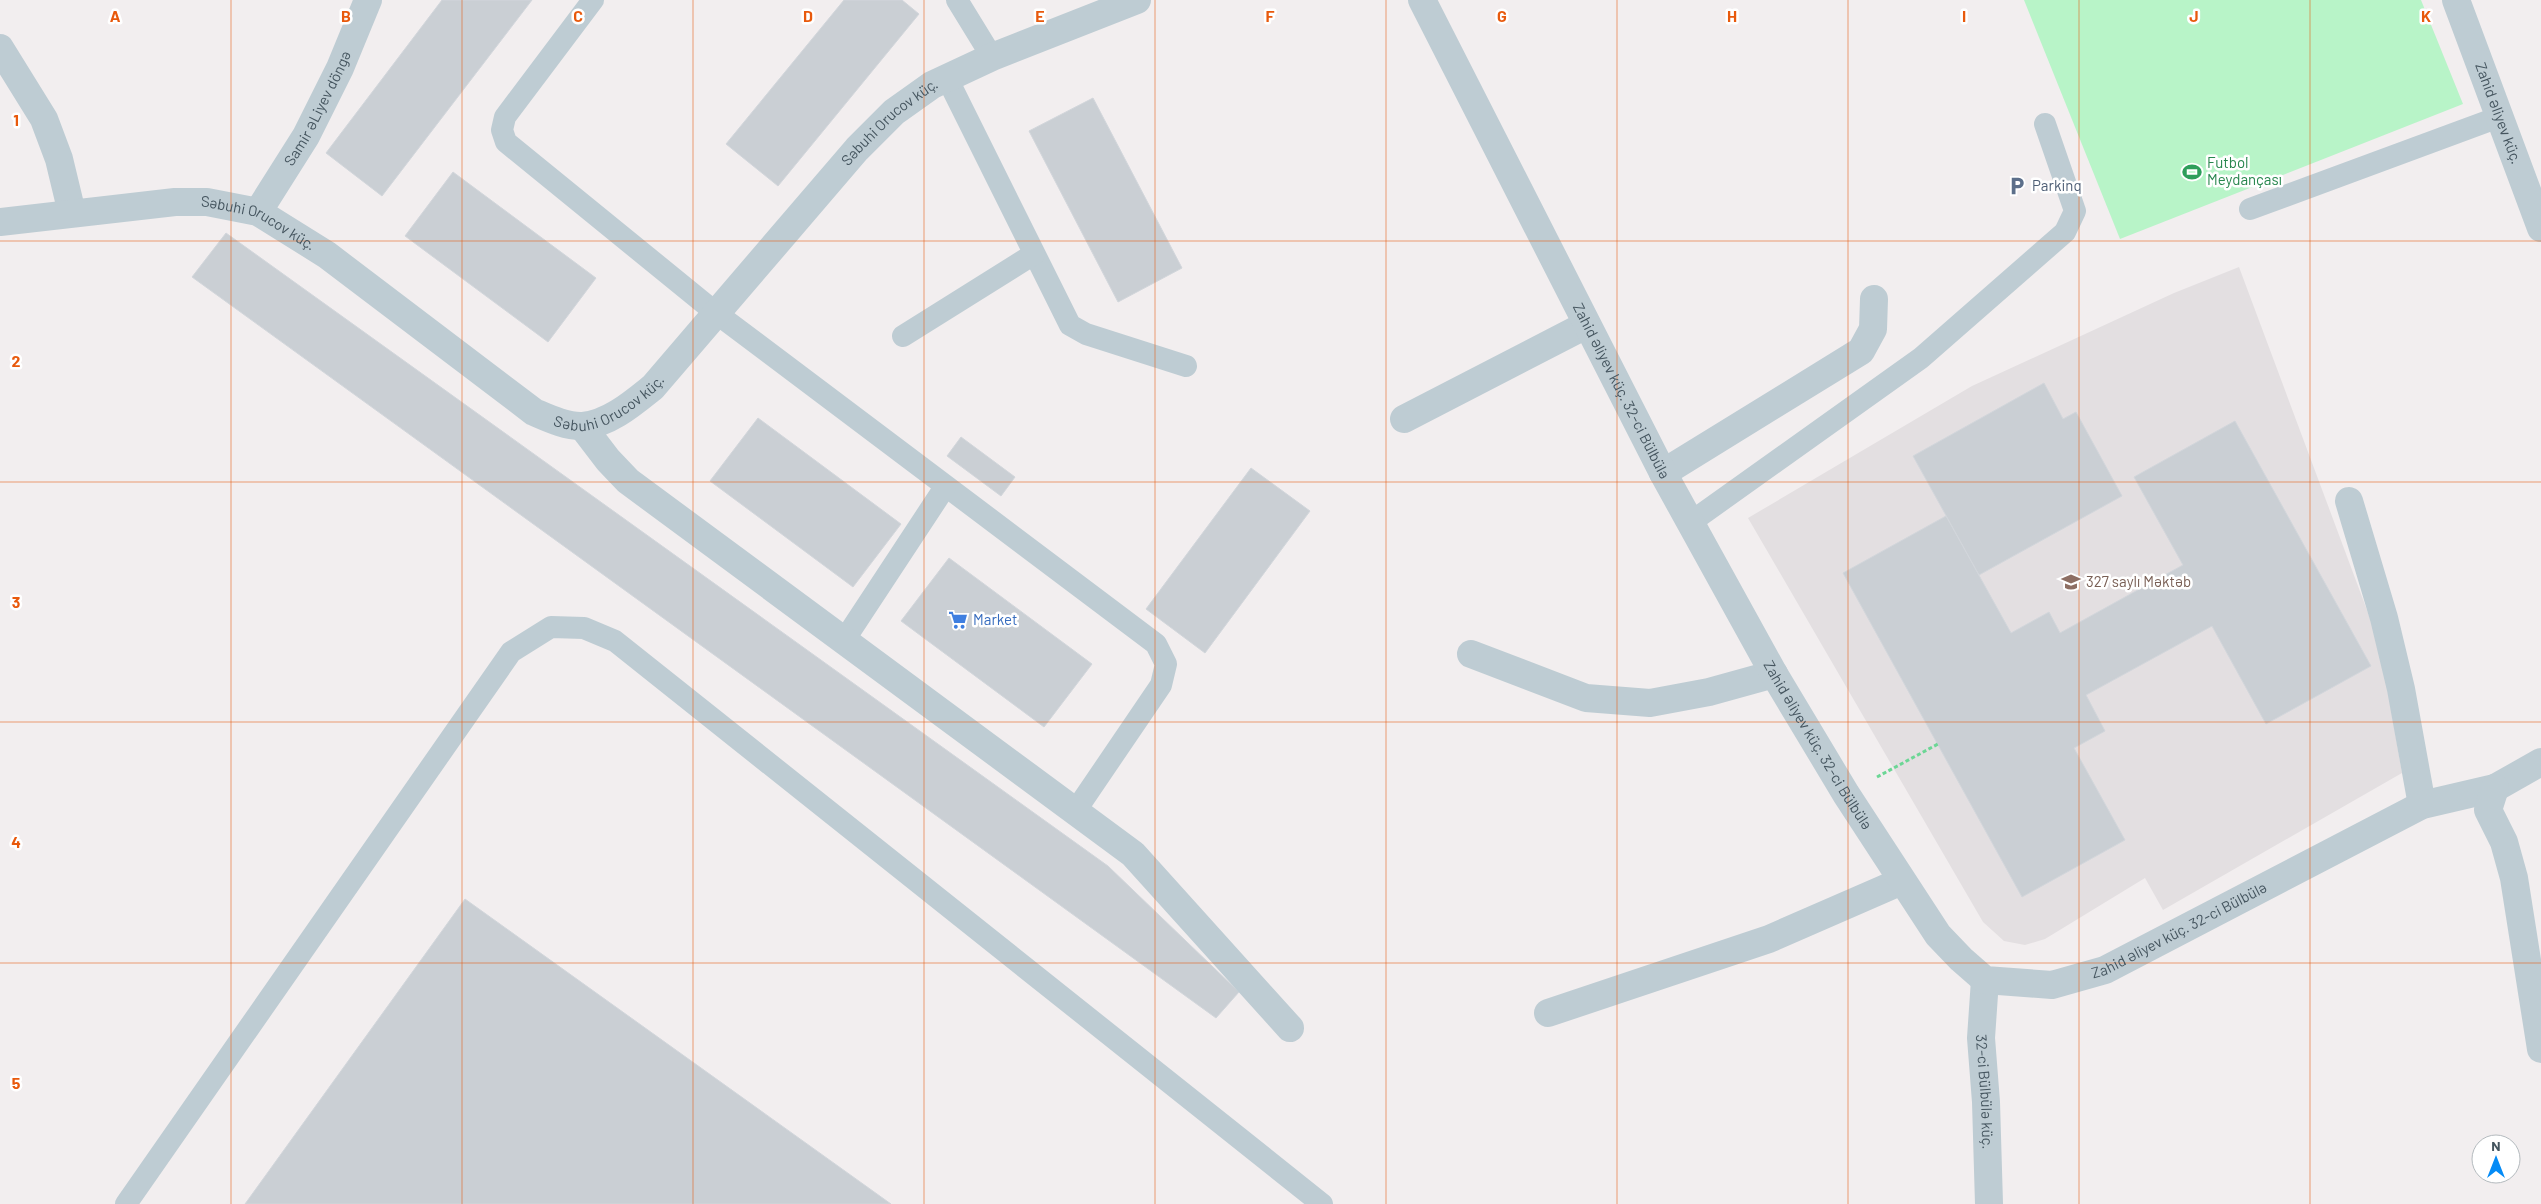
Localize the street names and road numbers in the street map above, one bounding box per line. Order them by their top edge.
street label: Samir ƏLiyev döngə [280,48,354,169]
street label: Zahid Əliyev küç. [2472,60,2526,166]
street label: Səbuhi Orucov küç. [837,74,941,169]
street label: Səbuhi Orucov küç. [201,192,319,254]
street label: Zahid Əliyev küç. 32-ci Bülbülə [1570,300,1674,482]
street label: Səbuhi Orucov küç. [552,371,668,434]
street label: Zahid Əliyev küç. 32-ci Bülbülə [1760,657,1877,833]
street label: Zahid Əliyev küç. 32-ci Bülbülə [2089,877,2269,981]
street label: 32-ci Bülbülə küç. [1973,1034,1997,1149]

